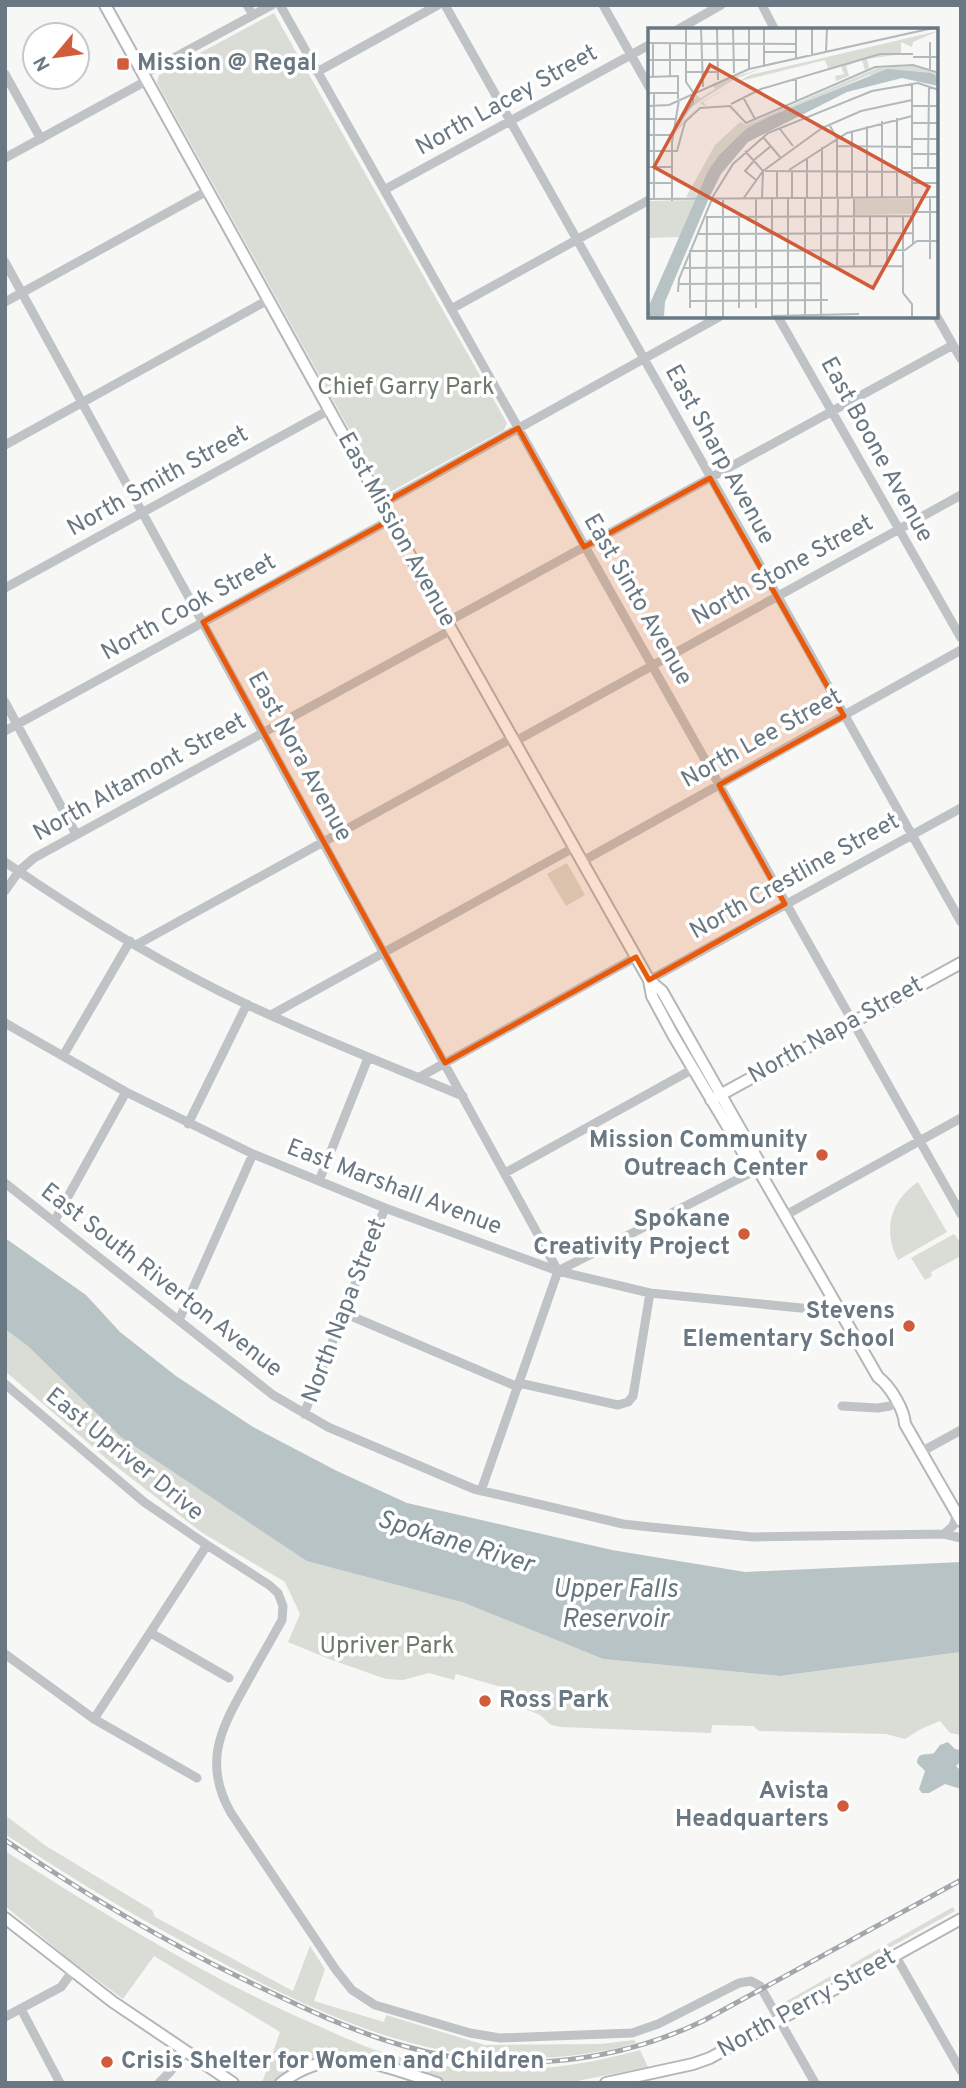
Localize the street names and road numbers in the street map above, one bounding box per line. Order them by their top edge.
street label: North Lacey Street [411,39,603,163]
street label: East Boone Avenue [813,352,939,548]
street label: East Sharp Avenue [657,360,781,550]
street label: North Smith Street [62,420,254,544]
street label: East Mission Avenue [330,427,462,633]
street label: East Sinto Avenue [576,509,698,691]
street label: North Stone Street [687,509,879,633]
street label: North Cook Street [96,548,282,668]
street label: East Nora Avenue [240,667,358,847]
street label: North Lee Street [676,682,848,796]
street label: North Altamont Street [28,707,252,849]
street label: North Crestline Street [685,807,905,947]
street label: North Napa Street [743,971,929,1091]
street label: East Marshall Avenue [282,1133,506,1243]
street label: East South Riverton Avenue [34,1177,288,1385]
street label: North Napa Street [296,1215,394,1407]
street label: East Upriver Drive [39,1382,209,1528]
street label: North Perry Street [713,1943,901,2065]

